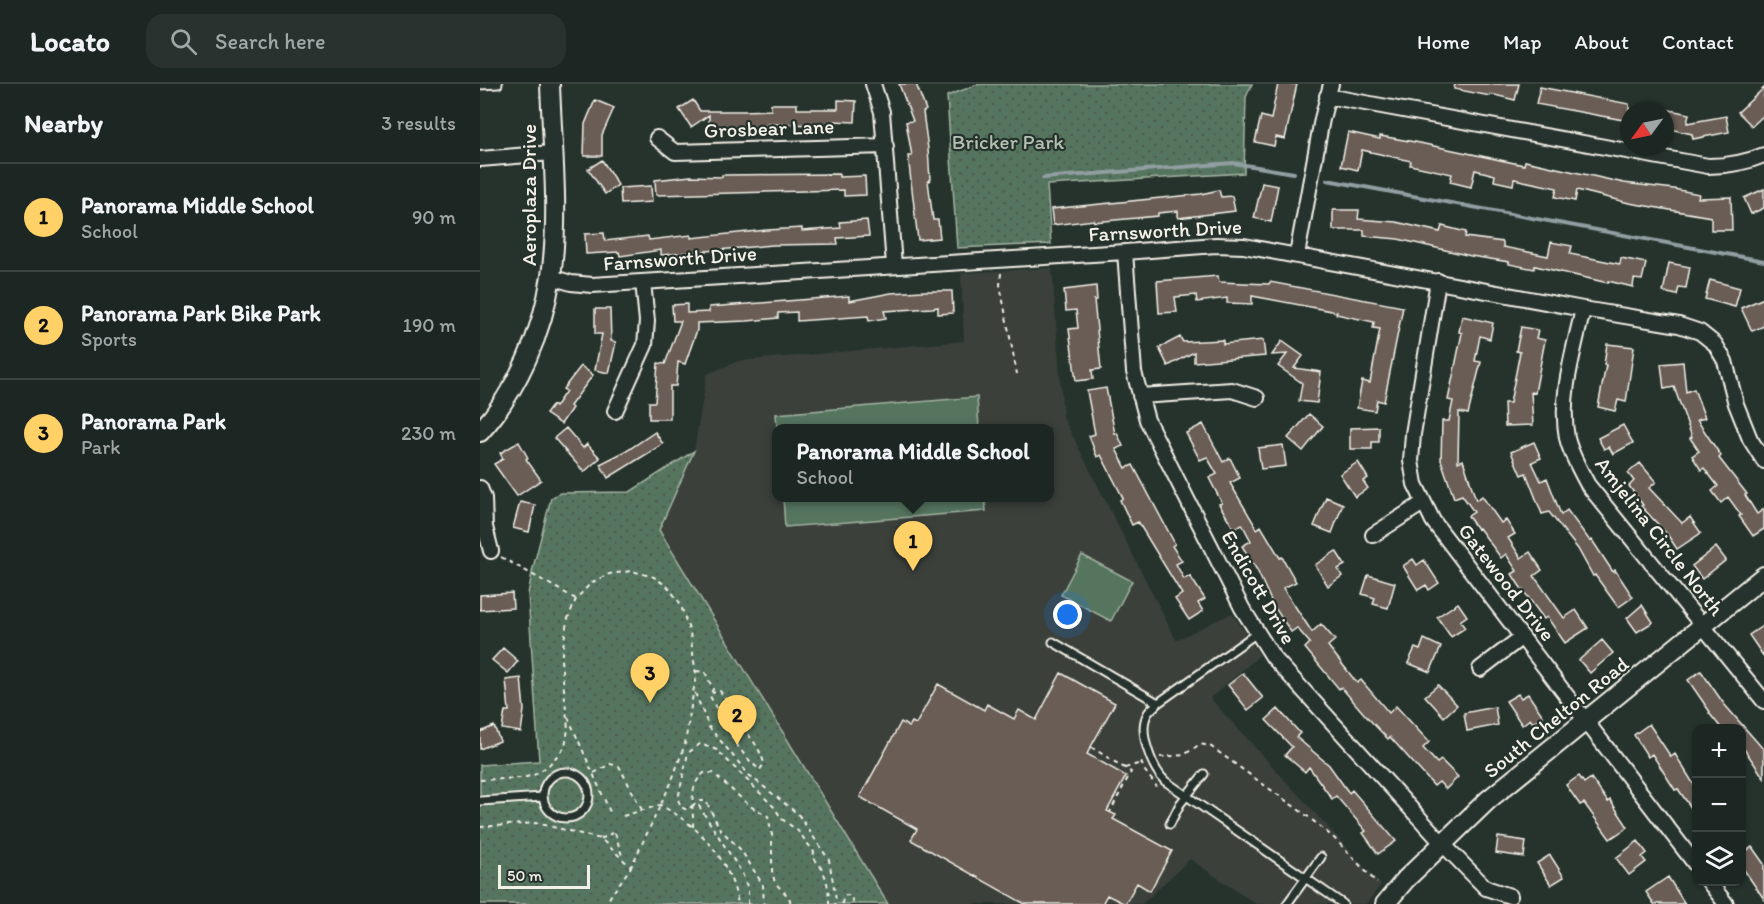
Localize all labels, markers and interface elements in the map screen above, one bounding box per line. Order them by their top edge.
search box [146,14,566,68]
text: Locato [30,24,110,58]
icon: search [167,25,200,58]
text: Search here [215,28,325,55]
text: Home [1417,29,1470,54]
text: Map [1503,29,1542,54]
text: About [1575,29,1629,54]
text: Contact [1662,29,1734,54]
north arrow [1620,102,1674,156]
text: Nearby [24,107,103,139]
text: 3 results [381,111,456,135]
street label: Grosbear Lane [703,113,835,143]
street label: Aeroplaza Drive [516,124,541,266]
park label: Bricker Park [952,129,1064,154]
text: Panorama Middle School [81,192,314,219]
text: 1 [39,205,48,229]
text: 90 m [412,205,456,229]
street label: Farnsworth Drive [1088,213,1242,247]
text: School [81,219,138,243]
street label: Farnsworth Drive [602,240,758,276]
text: Panorama Park Bike Park [81,300,321,327]
text: 2 [38,313,49,337]
text: 190 m [403,313,456,337]
text: Sports [81,327,137,351]
text: Panorama Park [81,408,226,435]
text: 3 [38,421,49,445]
text: 230 m [401,421,456,445]
popup [772,424,1054,502]
text: Park [81,435,120,459]
text: Panorama Middle School [797,438,1029,465]
street label: Amjelina Circle North [1590,452,1730,621]
text: School [797,465,854,489]
street label: Gatewood Drive [1453,518,1561,646]
pin: 1 [894,522,932,571]
street label: Endicott Drive [1216,526,1302,648]
your location [1053,600,1082,629]
street label: South Chelton Road [1479,651,1634,783]
pin: 3 [630,654,670,703]
pin: 2 [718,696,756,745]
map controls [1692,724,1746,886]
button: + [1692,724,1746,778]
button: − [1692,778,1746,832]
button: layers [1692,832,1746,886]
scale bar [498,862,590,890]
text: 50 m [507,866,542,885]

